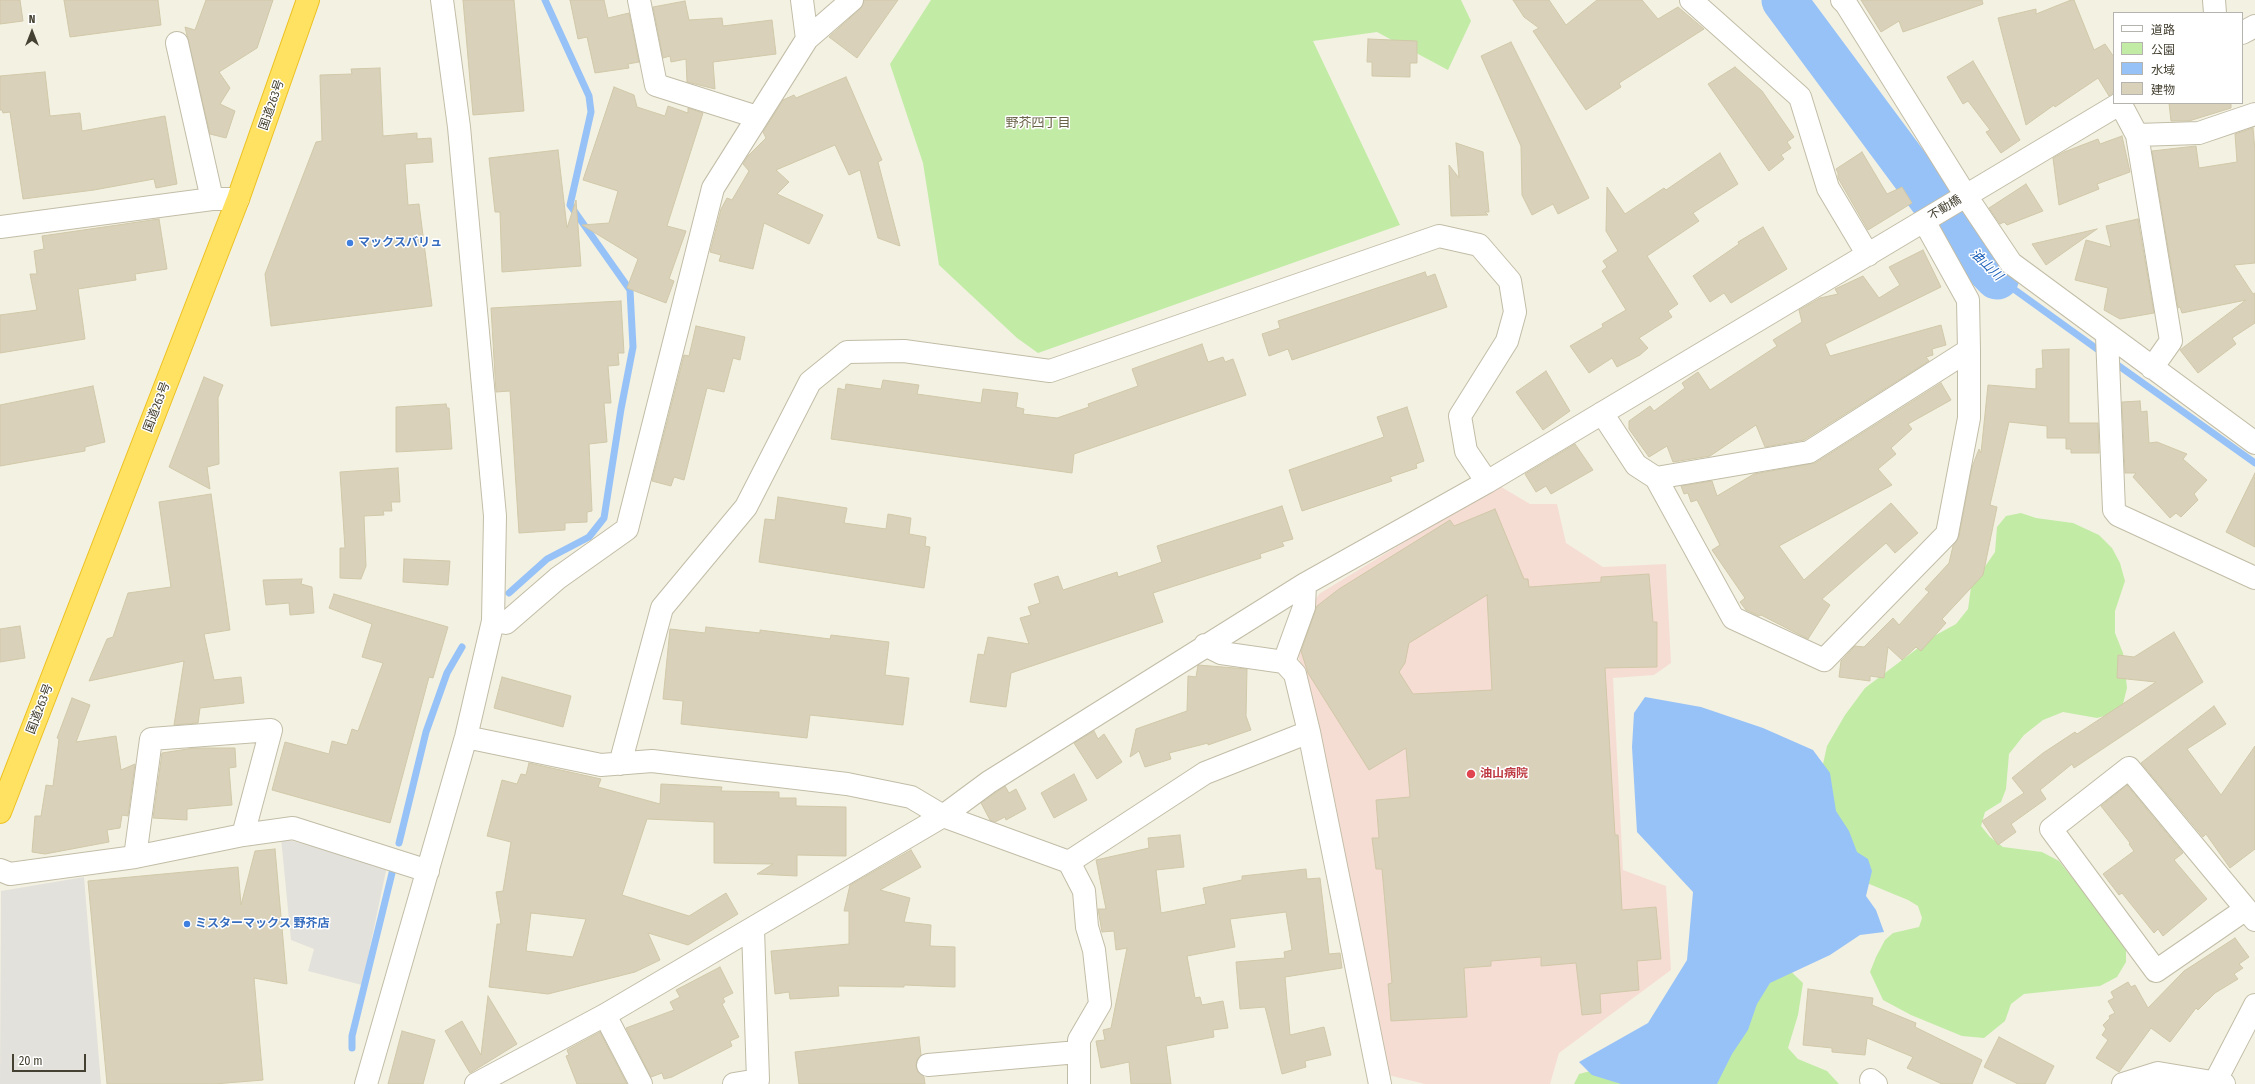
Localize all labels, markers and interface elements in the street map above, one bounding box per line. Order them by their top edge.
north arrow [12,12,52,52]
legend [2113,12,2243,104]
text: N [29,13,35,26]
text: 道路 [2151,23,2175,37]
text: 公園 [2151,43,2175,57]
text: 水域 [2151,63,2175,77]
street label: 国道263号 [257,78,287,132]
text: 建物 [2151,83,2175,97]
district label: 野芥四丁目 [1006,115,1070,131]
street label: 不動橋 [1926,193,1964,223]
place label: マックスバリュ [358,236,442,250]
marker: マックスバリュ [345,238,355,248]
water label: 油山川 [1967,246,2005,284]
street label: 国道263号 [141,380,173,434]
street label: 国道263号 [24,682,56,736]
place label: 油山病院 [1480,767,1528,781]
marker: 油山病院 [1465,768,1477,780]
place label: ミスターマックス 野芥店 [195,917,329,931]
marker: ミスターマックス 野芥店 [182,919,192,929]
scale bar [14,1046,88,1072]
text: 20 m [19,1054,43,1068]

